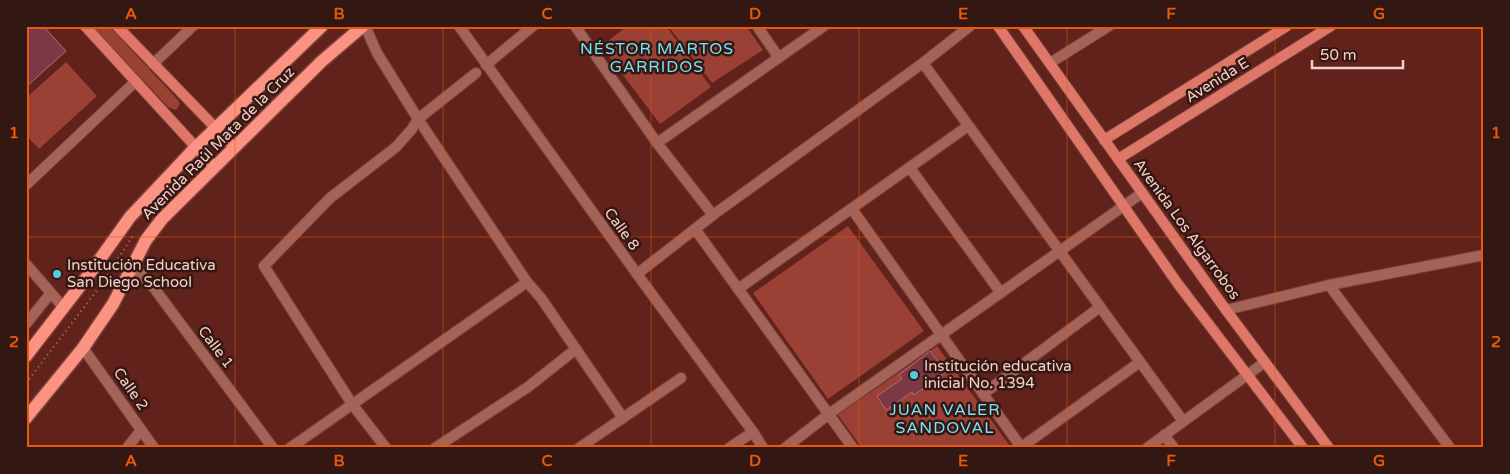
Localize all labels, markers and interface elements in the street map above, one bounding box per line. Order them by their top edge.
text: A [125,4,137,24]
text: B [333,4,345,24]
text: C [541,4,553,24]
text: D [749,4,761,24]
text: E [958,4,968,24]
text: F [1166,4,1176,24]
text: G [1373,4,1385,24]
scale bar [1312,38,1404,70]
district label: NÉSTOR MARTOS GARRIDOS [580,39,734,77]
text: 50 m [1320,46,1357,64]
street label: Avenida E [1182,53,1252,107]
street label: Avenida Raúl Mata de la Cruz [138,63,298,223]
text: 1 [9,123,19,143]
text: 1 [1491,123,1501,143]
street label: Avenida Los Algarrobos [1130,155,1244,303]
street label: Calle 8 [601,204,643,254]
place label: Institución Educativa San Diego School [67,256,216,291]
marker: Institución Educativa San Diego School [51,268,63,280]
street label: Calle 1 [194,322,238,372]
text: 2 [9,332,19,352]
text: 2 [1491,332,1501,352]
place label: Institución educativa inicial No. 1394 [924,357,1072,392]
street label: Calle 2 [110,364,152,414]
marker: Institución educativa inicial No. 1394 [908,369,920,381]
district label: JUAN VALER SANDOVAL [889,400,1001,438]
text: A [125,451,137,471]
text: B [333,451,345,471]
text: C [541,451,553,471]
text: D [749,451,761,471]
text: E [958,451,968,471]
text: F [1166,451,1176,471]
text: G [1373,451,1385,471]

